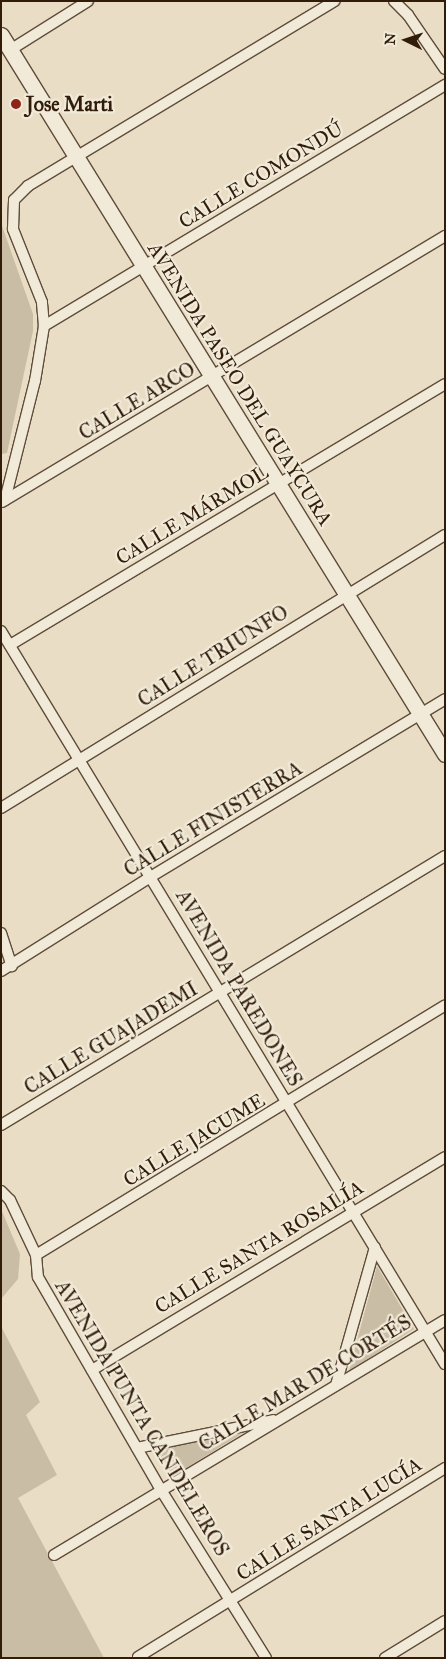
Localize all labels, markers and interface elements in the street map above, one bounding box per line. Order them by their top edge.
north arrow [381,15,431,65]
text: N [382,32,399,45]
place label: Jose Marti [26,92,113,116]
marker: Jose Marti [10,98,22,110]
street label: CALLE COMONDÚ [174,116,348,234]
street label: AVENIDA PASEO DEL GUAYCURA [143,238,337,530]
street label: CALLE ARCO [75,357,199,445]
street label: CALLE MÁRMOL [111,460,273,570]
street label: CALLE TRIUNFO [133,600,293,712]
street label: CALLE FINISTERRA [120,756,306,882]
street label: AVENIDA PAREDONES [171,885,307,1091]
street label: CALLE GUAJADEMI [20,977,202,1099]
street label: CALLE JACUME [119,1088,269,1192]
street label: CALLE SANTA ROSALÍA [150,1175,368,1319]
street label: AVENIDA PUNTA CANDELEROS [50,1276,234,1560]
street label: CALLE MAR DE CORTÉS [194,1310,416,1456]
street label: CALLE SANTA LUCÍA [232,1452,426,1586]

